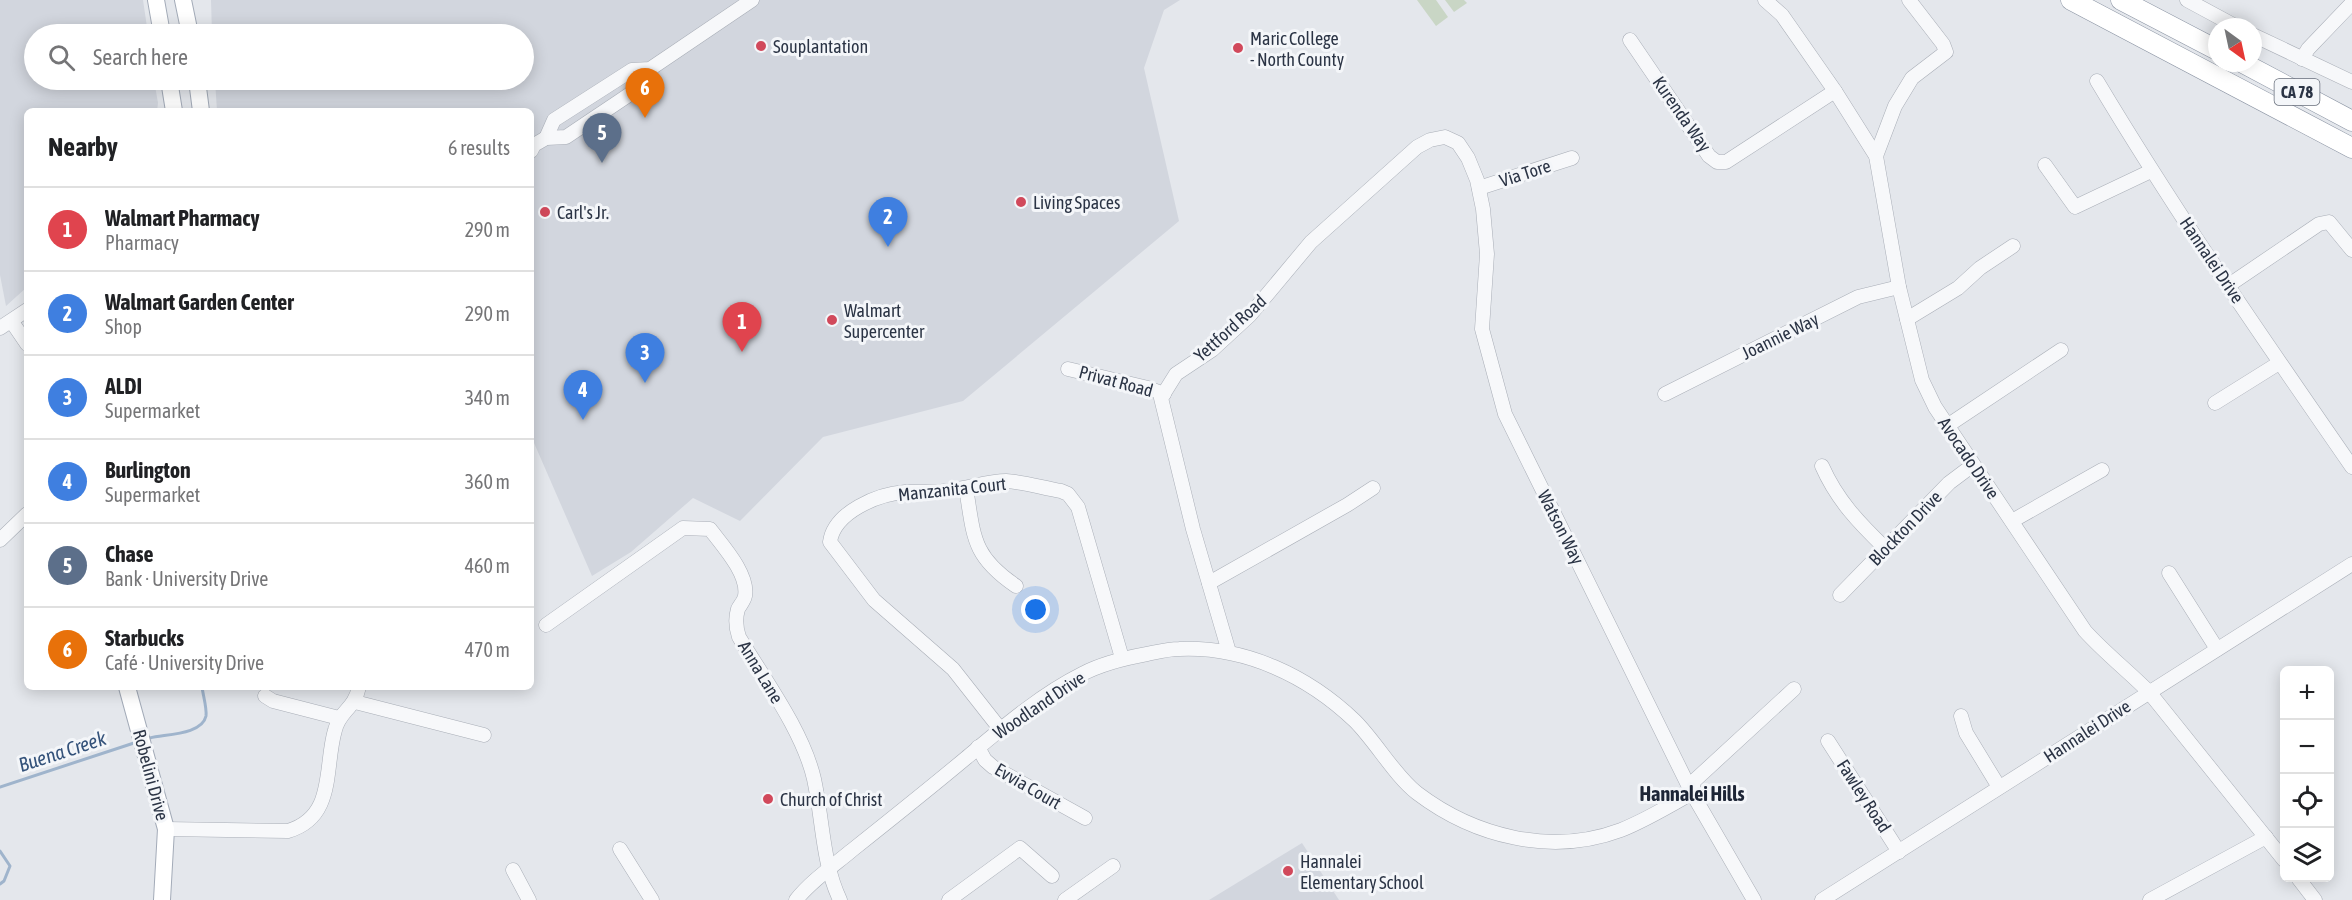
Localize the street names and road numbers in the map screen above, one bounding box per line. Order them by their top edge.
street label: Kurenda Way [1648,72,1716,156]
road number: CA 78 [2274,79,2320,105]
street label: Via Tore [1497,155,1553,191]
street label: Hannalei Drive [2176,213,2248,307]
street label: Yettford Road [1190,290,1270,366]
street label: Joannie Way [1738,308,1822,364]
street label: Privat Road [1077,361,1155,401]
street label: Avocado Drive [1934,413,2004,503]
street label: Manzanita Court [897,473,1007,505]
street label: Watson Way [1533,486,1589,568]
street label: Blockton Drive [1864,486,1946,570]
street label: Anna Lane [734,637,788,707]
street label: Woodland Drive [989,667,1089,743]
street label: Hannalei Drive [2040,695,2134,767]
street label: Robelini Drive [129,727,173,823]
street label: Fawley Road [1833,756,1895,836]
street label: Evvia Court [991,759,1065,813]

